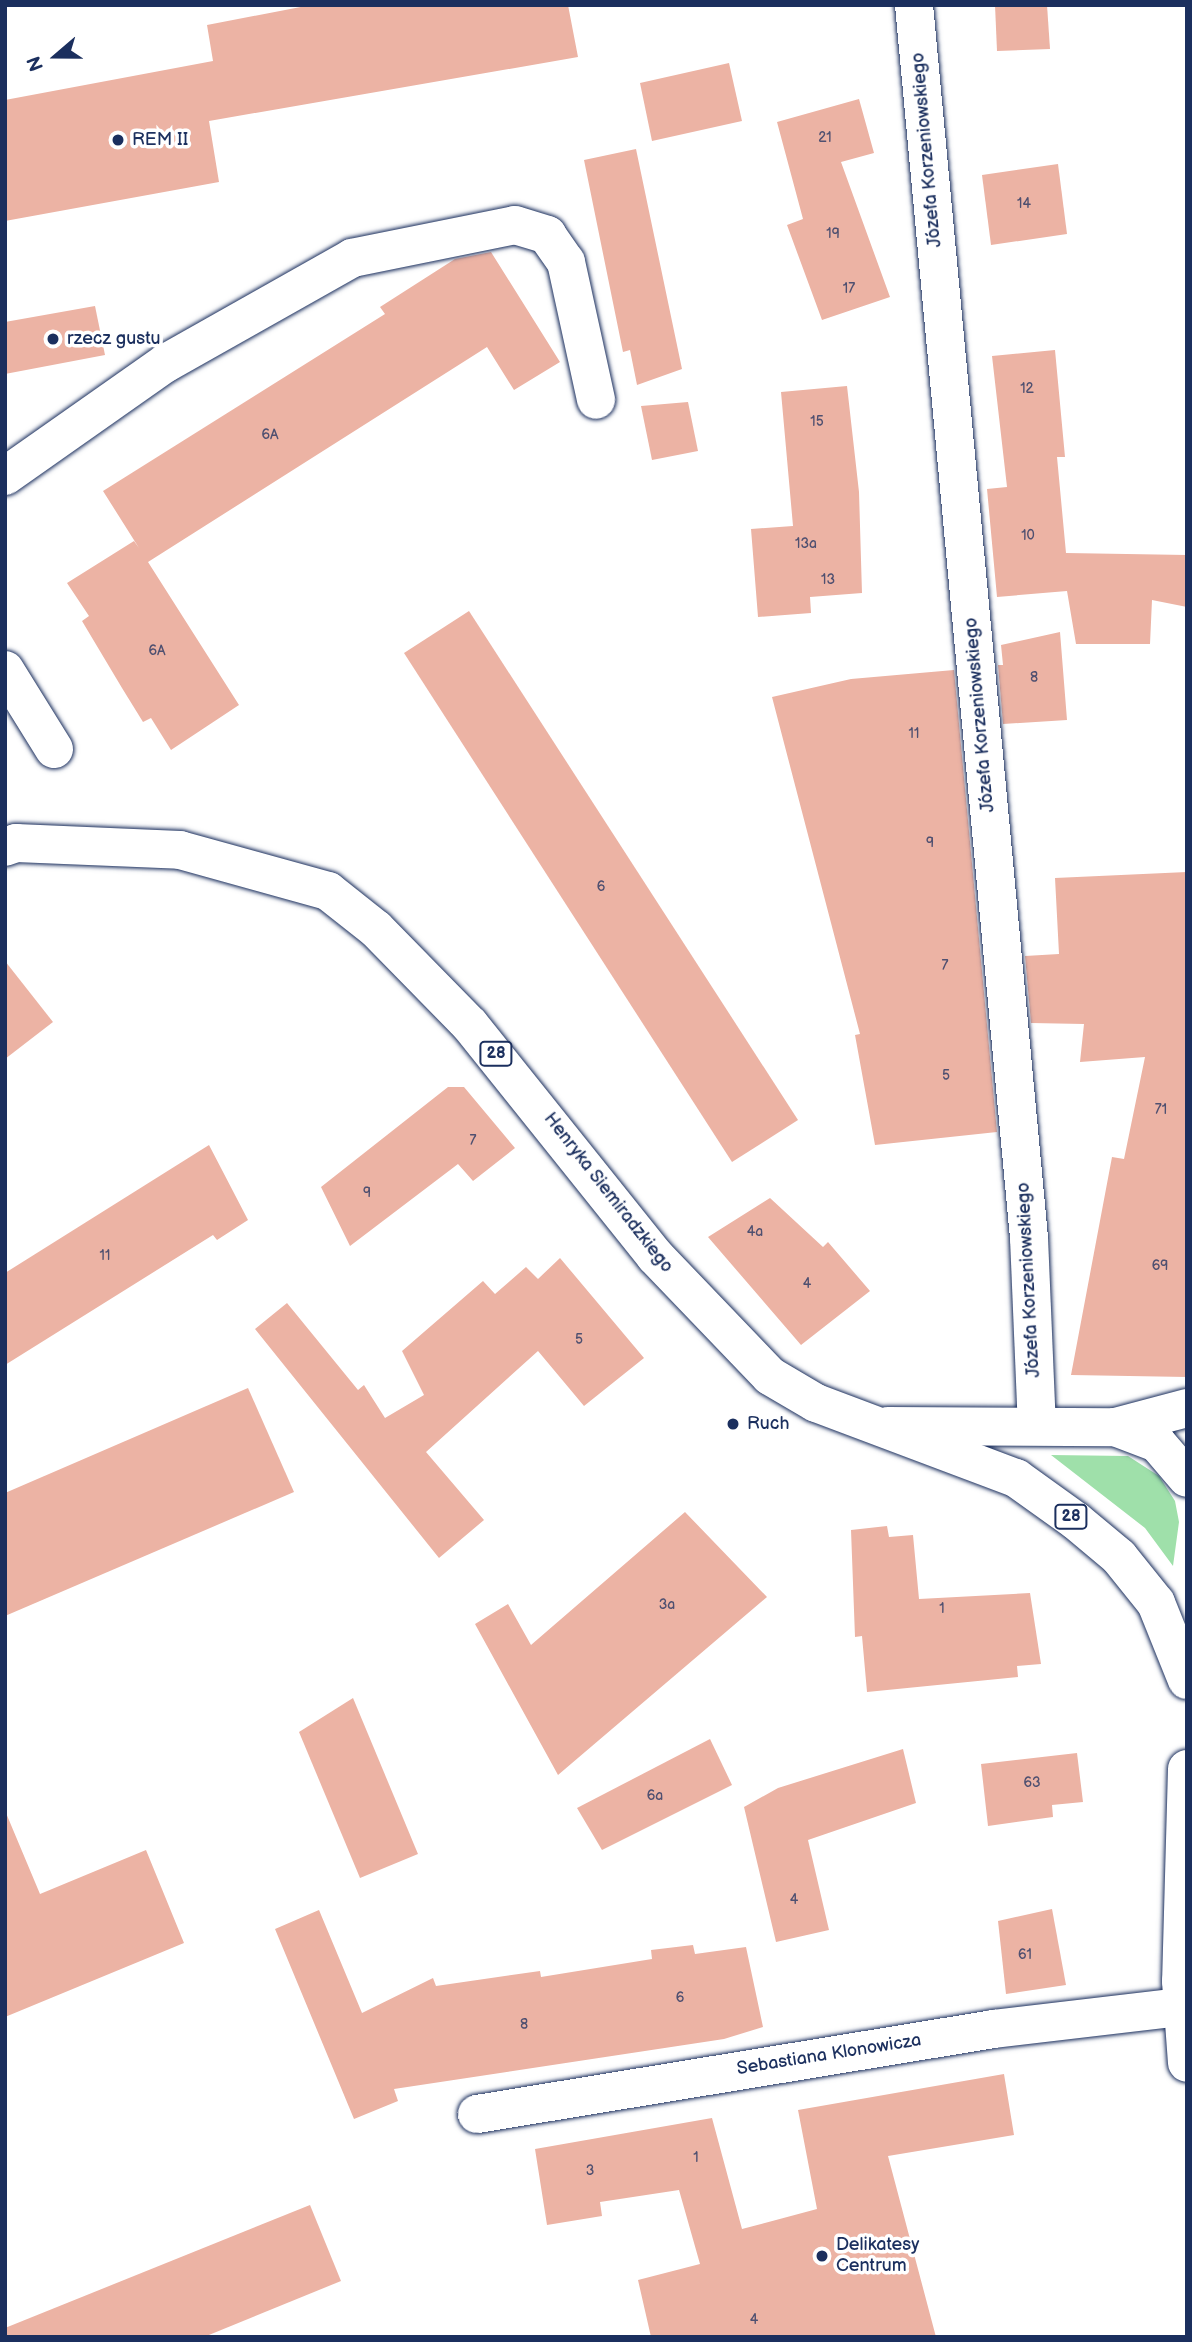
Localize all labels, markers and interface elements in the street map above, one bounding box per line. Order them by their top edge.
north arrow [21,21,91,91]
street label: Józefa Korzeniowskiego [908,52,946,248]
text: N [23,53,49,74]
place label: REM II [132,129,188,151]
house number: 21 [818,130,832,146]
marker: REM II [110,132,126,148]
house number: 14 [1017,196,1031,212]
house number: 19 [826,226,840,242]
house number: 17 [843,281,855,297]
place label: rzecz gustu [67,328,161,350]
marker: rzecz gustu [45,331,61,347]
house number: 12 [1020,381,1034,397]
house number: 15 [810,414,824,430]
house number: 6A [261,427,279,443]
house number: 10 [1021,528,1035,544]
house number: 13a [795,536,817,552]
house number: 13 [821,572,835,588]
street label: Józefa Korzeniowskiego [961,617,999,813]
house number: 6A [148,643,166,659]
house number: 8 [1030,670,1038,686]
house number: 11 [909,726,919,742]
house number: 9 [926,835,934,851]
house number: 6 [597,879,605,895]
house number: 7 [942,958,948,974]
road number: 28 [478,1042,514,1066]
house number: 5 [942,1068,950,1084]
house number: 71 [1155,1102,1167,1118]
street label: Henryka Siemiradzkiego [539,1109,677,1277]
house number: 7 [470,1133,476,1149]
street label: Józefa Korzeniowskiego [1013,1182,1045,1378]
house number: 9 [363,1185,371,1201]
house number: 4a [747,1224,763,1240]
house number: 11 [100,1248,110,1264]
house number: 69 [1152,1258,1168,1274]
house number: 4 [803,1276,811,1292]
house number: 5 [575,1332,583,1348]
place label: Ruch [747,1413,789,1435]
marker: Ruch [725,1416,741,1432]
road number: 28 [1054,1504,1088,1530]
house number: 3a [659,1597,675,1613]
house number: 1 [939,1601,945,1617]
house number: 63 [1023,1775,1041,1791]
house number: 6a [647,1788,663,1804]
house number: 4 [790,1892,798,1908]
house number: 61 [1018,1947,1032,1963]
house number: 6 [676,1990,684,2006]
house number: 8 [520,2017,528,2033]
street label: Sebastiana Klonowicza [735,2030,923,2080]
house number: 1 [693,2150,699,2166]
house number: 3 [586,2163,594,2179]
place label: Delikatesy Centrum [836,2235,919,2278]
marker: Delikatesy Centrum [814,2248,830,2264]
house number: 4 [750,2312,758,2328]

